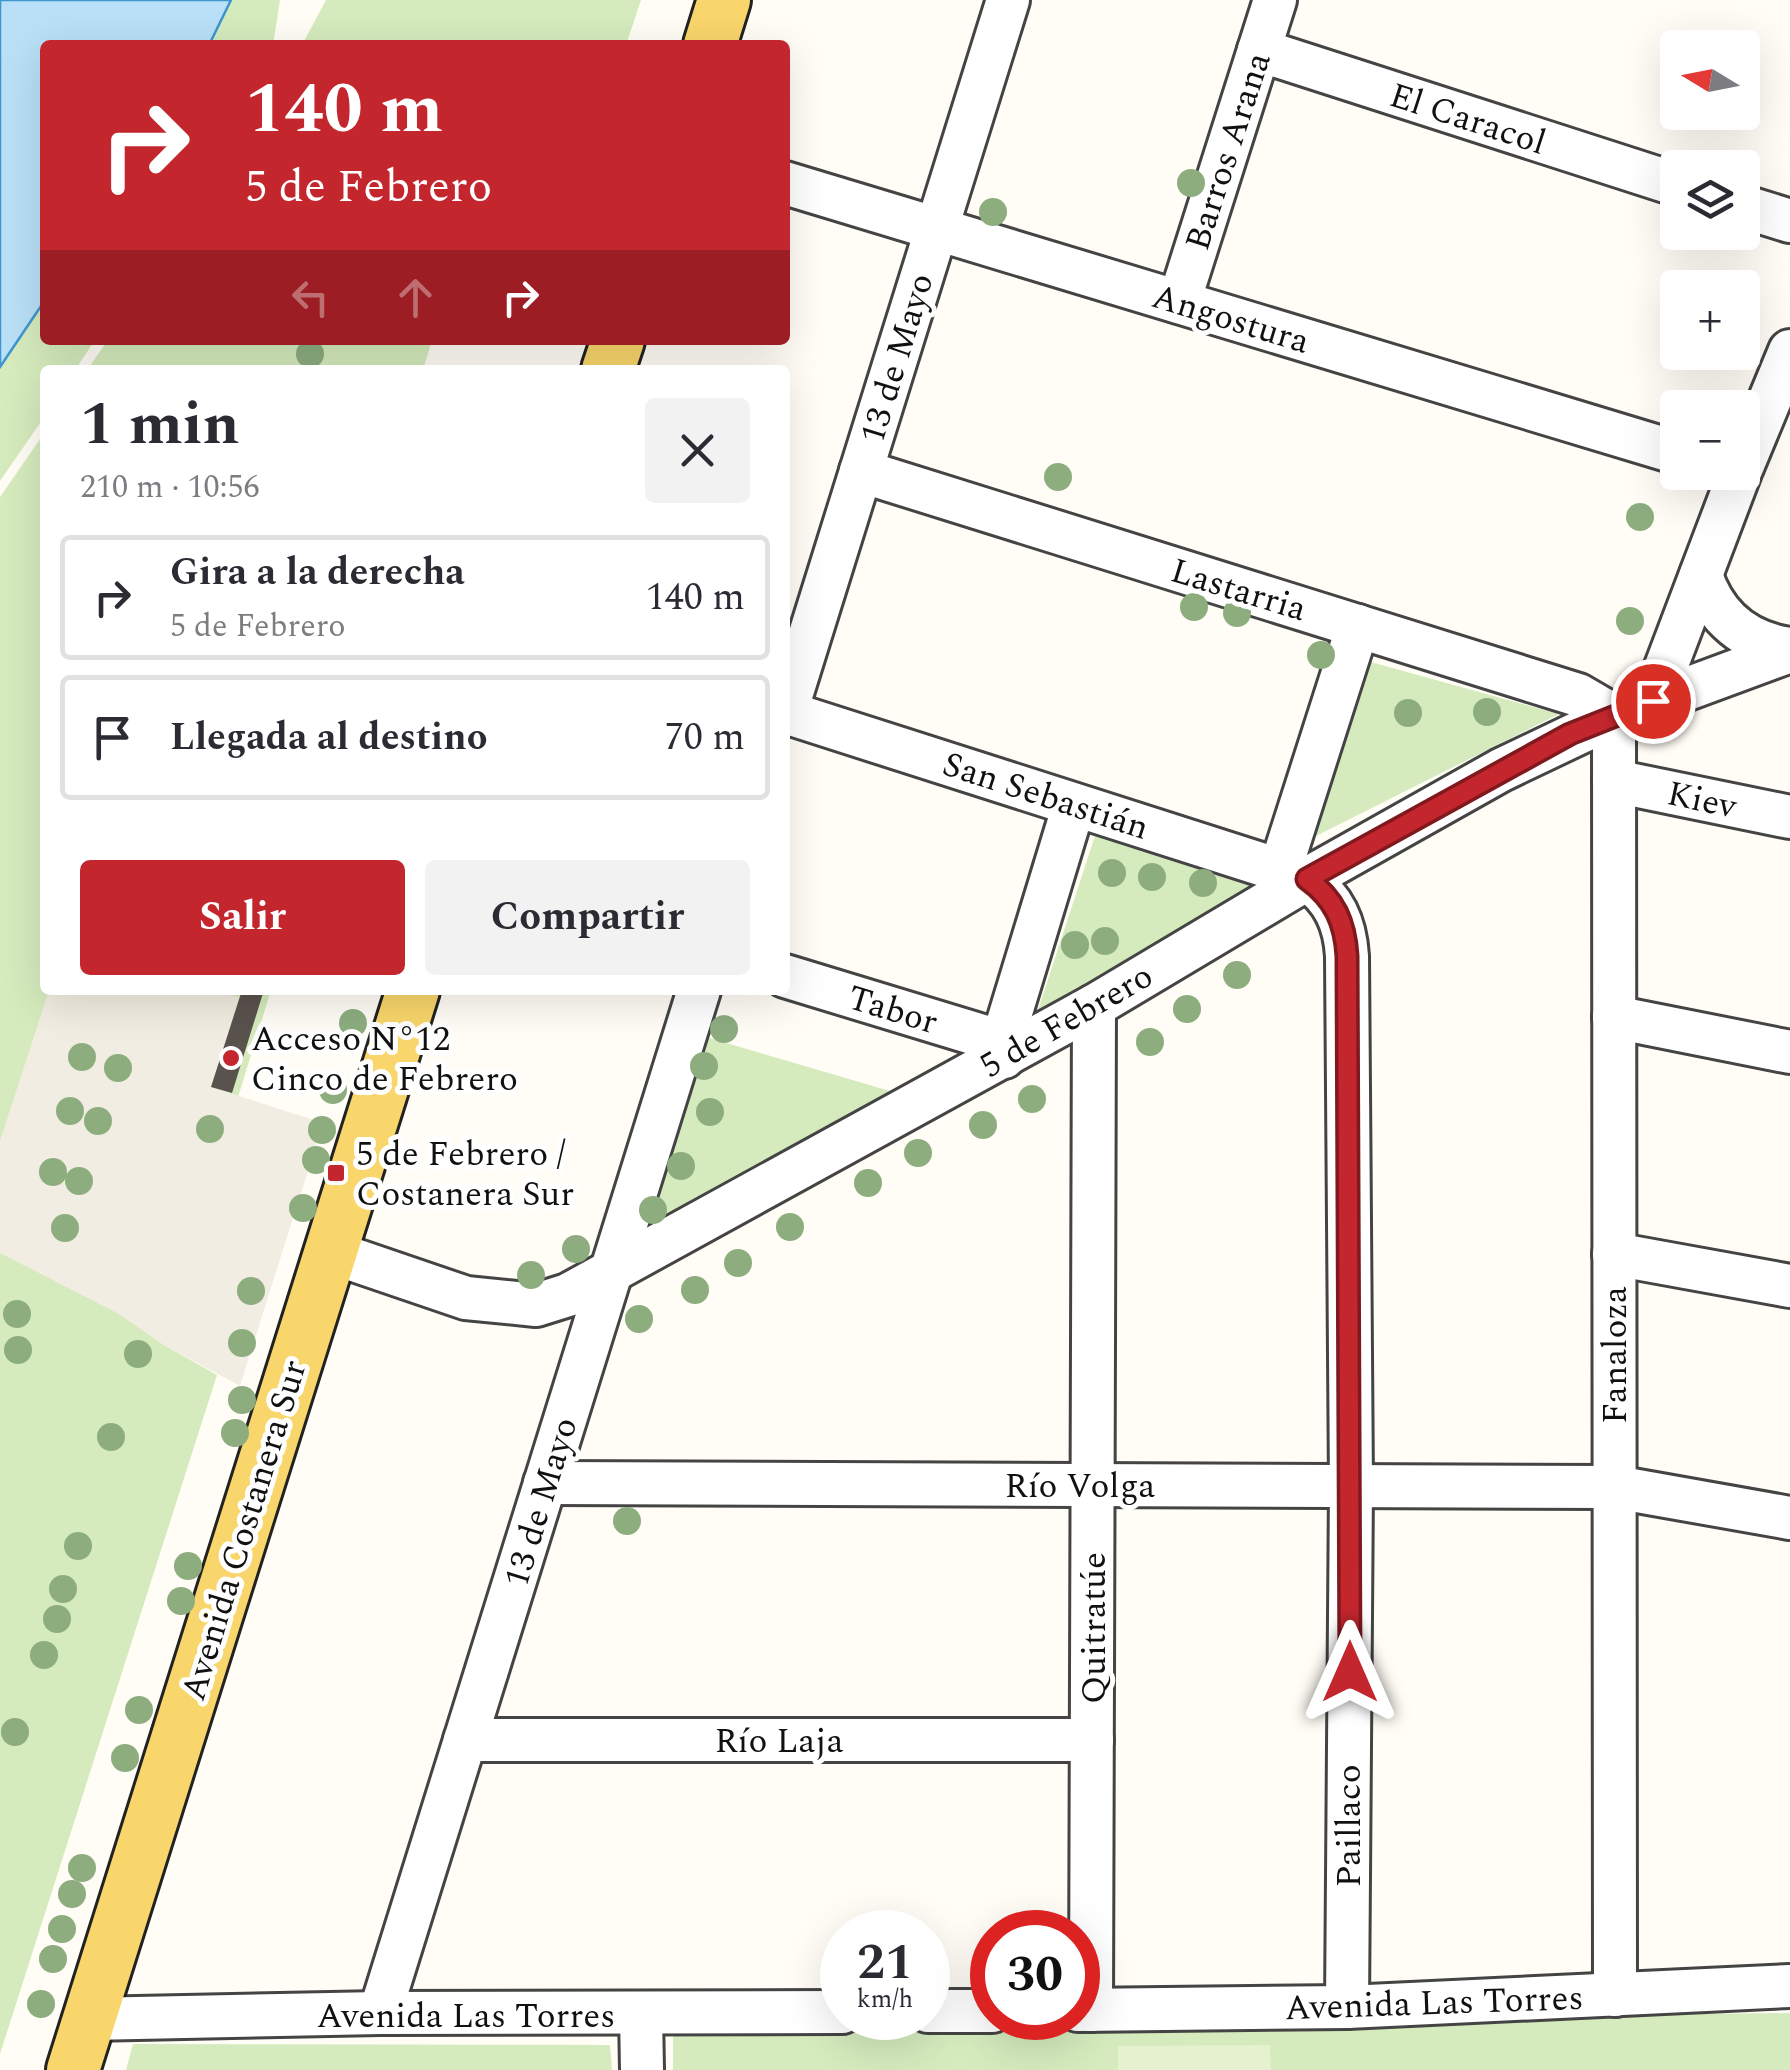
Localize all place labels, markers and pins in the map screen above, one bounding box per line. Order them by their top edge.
pin [1611,659,1696,744]
place label: Acceso N°12 Cinco de Febrero [251,1013,518,1106]
marker: Acceso N°12 Cinco de Febrero [220,1047,242,1069]
place label: 5 de Febrero / Costanera Sur [356,1128,574,1221]
marker: 5 de Febrero / Costanera Sur [325,1162,347,1184]

